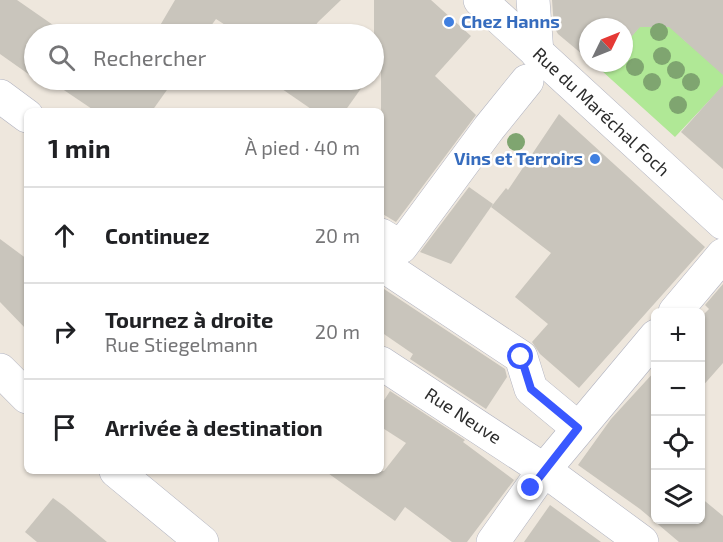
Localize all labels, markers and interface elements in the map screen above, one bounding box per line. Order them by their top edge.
place label: Chez Hanns [461,10,560,32]
marker: Chez Hanns [442,15,456,29]
north arrow [579,18,633,72]
search box [24,24,384,90]
icon: search [45,41,78,74]
street label: Rue du Maréchal Foch [529,42,675,180]
text: Rechercher [93,44,206,70]
text: 1 min [48,132,111,163]
text: À pied · 40 m [245,135,360,159]
place label: Vins et Terroirs [454,147,583,169]
marker: Vins et Terroirs [588,152,602,166]
icon: ahead [48,219,81,252]
text: Continuez [105,222,209,248]
text: 20 m [315,223,360,247]
text: Tournez à droite [105,306,274,332]
map controls [651,308,705,524]
button: + [651,308,705,362]
icon: right [48,315,81,348]
text: 20 m [315,319,360,343]
text: Rue Stiegelmann [105,332,258,356]
route start [507,343,533,369]
button: − [651,362,705,416]
street label: Rue Neuve [421,382,506,448]
icon: arrive [48,411,81,444]
text: Arrivée à destination [105,414,323,440]
button: locate [651,416,705,470]
button: layers [651,470,705,524]
route end [517,474,543,500]

